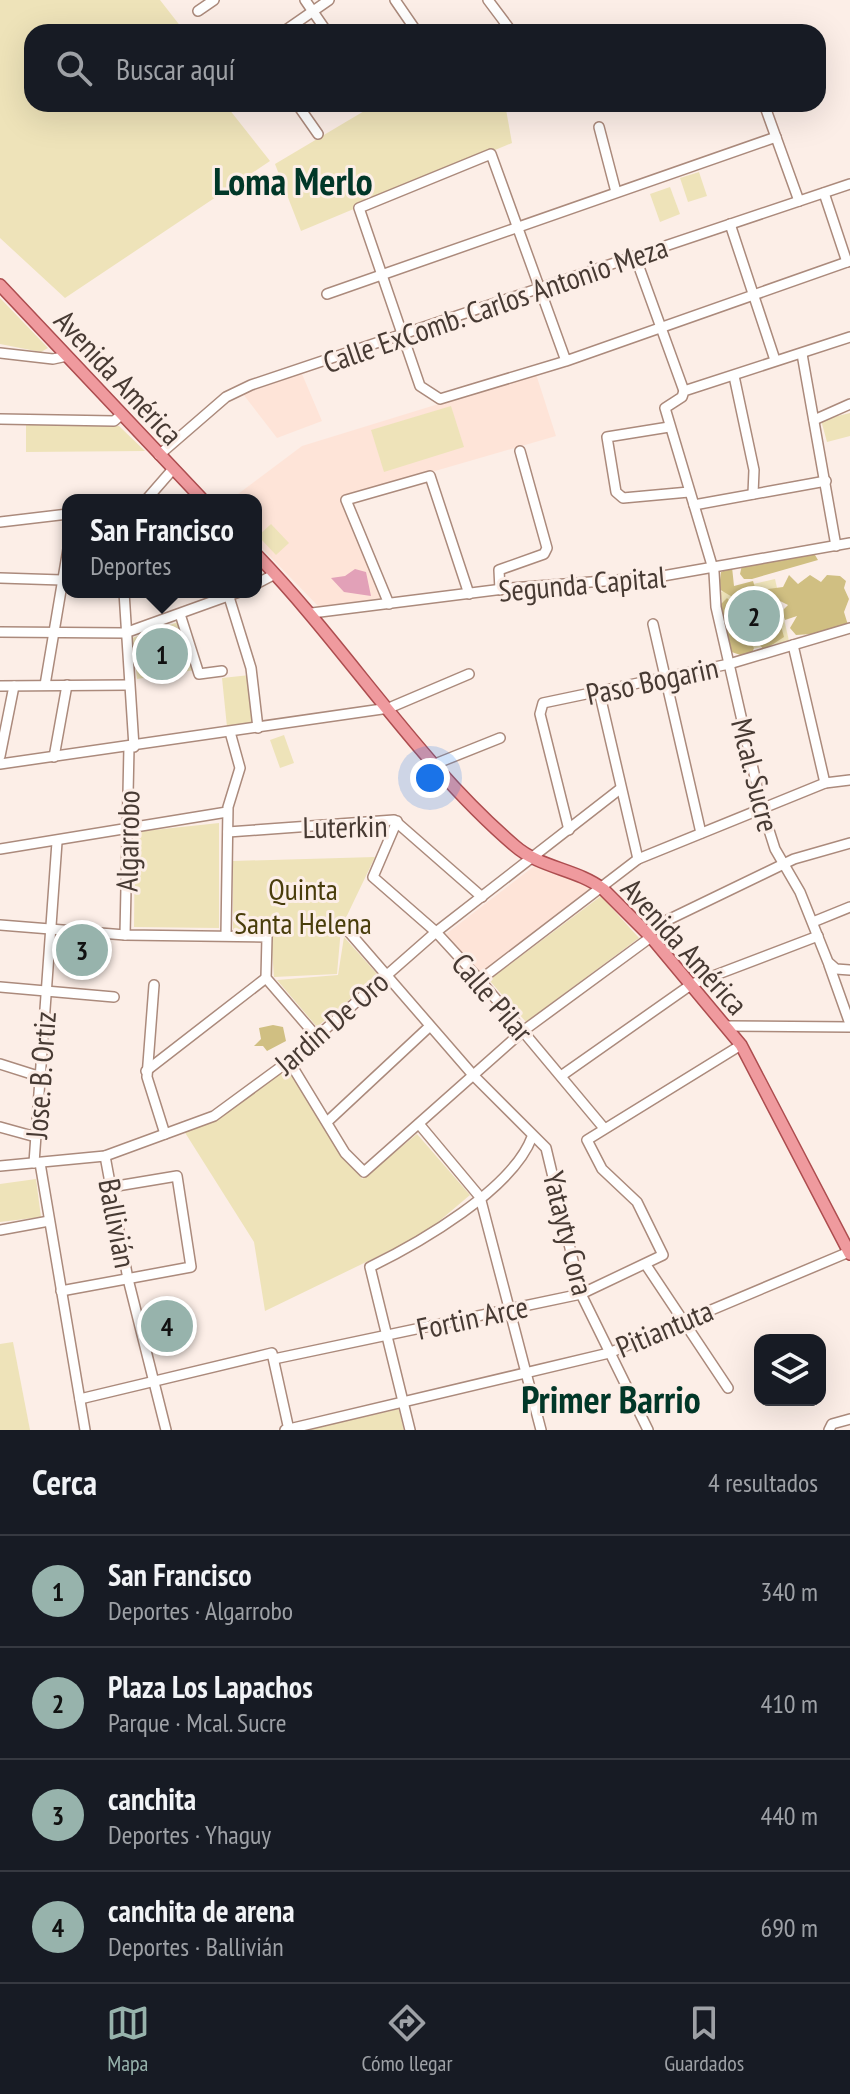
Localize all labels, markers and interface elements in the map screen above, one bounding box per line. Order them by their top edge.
search box [24,24,826,112]
icon: search [52,46,96,90]
text: Buscar aquí [116,49,235,88]
district label: Loma Merlo [213,156,373,205]
street label: Calle ExComb. Carlos Antonio Meza [318,227,672,381]
street label: Avenida América [46,301,192,453]
popup [62,494,262,598]
text: San Francisco [90,510,234,549]
text: Deportes [90,549,171,582]
street label: Segunda Capital [497,556,667,610]
pin: 2 [728,586,780,646]
pin: 1 [136,624,188,684]
street label: Paso Bogarin [582,647,722,713]
street label: Mcal. Sucre [723,714,789,836]
your location [410,758,450,798]
street label: Algarrobo [107,790,147,892]
street label: Luterkin [302,806,388,846]
park label: Quinta Santa Helena [234,869,372,942]
street label: Avenida América [613,869,757,1023]
pin: 3 [56,920,108,980]
street label: Calle Pilar [444,944,543,1050]
street label: Jardin De Oro [265,962,396,1083]
street label: Jose. B. Ortiz [16,1010,64,1141]
street label: Yatayty Cora [535,1167,603,1299]
street label: Ballivián [90,1175,146,1271]
street label: Fortin Arce [413,1286,531,1348]
street label: Pitiantuta [610,1290,718,1366]
pin: 4 [141,1296,193,1356]
map controls [754,1334,826,1406]
button: layers [754,1334,826,1406]
district label: Primer Barrio [521,1374,701,1423]
text: Cerca [32,1460,97,1504]
text: 4 resultados [708,1466,818,1499]
text: San Francisco [108,1555,252,1594]
text: 1 [52,1575,64,1608]
text: 340 m [760,1575,818,1608]
text: Deportes · Algarrobo [108,1594,293,1627]
text: Plaza Los Lapachos [108,1667,313,1706]
text: 2 [52,1687,64,1720]
text: 410 m [760,1687,818,1720]
text: Parque · Mcal. Sucre [108,1706,287,1739]
text: canchita [108,1779,196,1818]
text: 3 [52,1799,64,1832]
text: 440 m [760,1799,818,1832]
text: Deportes · Yhaguy [108,1818,271,1851]
text: canchita de arena [108,1891,295,1930]
text: 4 [52,1911,64,1944]
text: 690 m [760,1911,818,1944]
text: Deportes · Ballivián [108,1930,284,1963]
tab: Mapa [106,2001,150,2077]
tab: Cómo llegar [362,2001,452,2077]
tab: Guardados [664,2001,744,2077]

